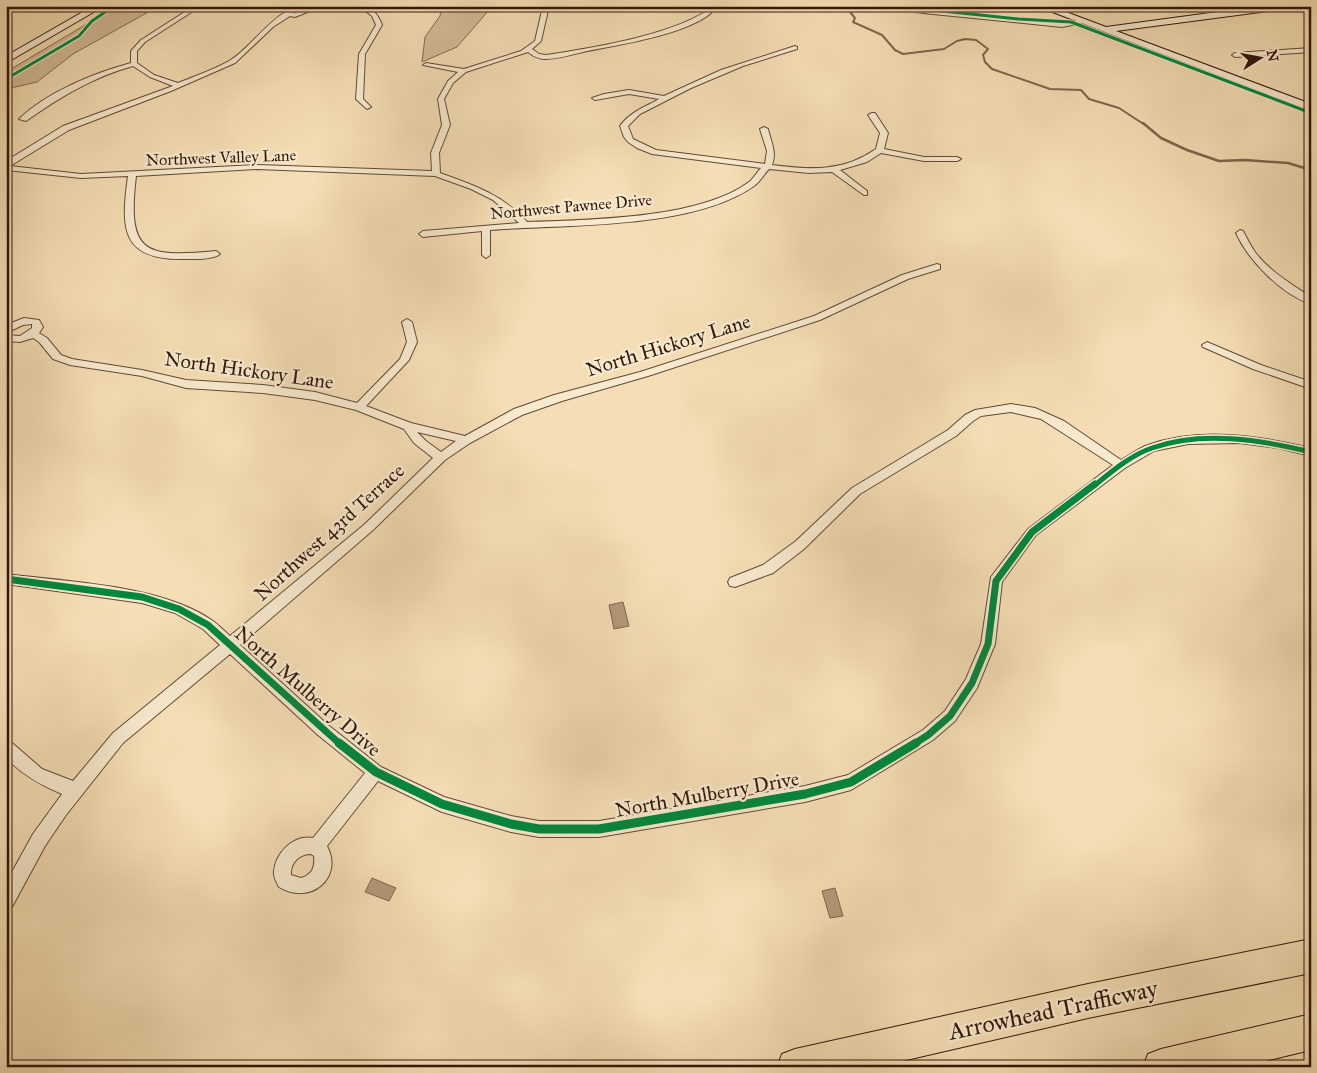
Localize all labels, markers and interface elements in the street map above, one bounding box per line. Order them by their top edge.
north arrow [1234,32,1284,82]
text: N [1263,48,1282,63]
street label: Northwest Valley Lane [146,145,297,170]
street label: Northwest Pawnee Drive [489,190,653,223]
street label: North Hickory Lane [583,309,753,381]
street label: North Hickory Lane [163,346,335,394]
street label: Northwest 43rd Terrace [249,458,409,606]
street label: North Mulberry Drive [230,621,386,761]
street label: North Mulberry Drive [613,766,801,822]
street label: Arrowhead Trafficway [945,973,1161,1047]

